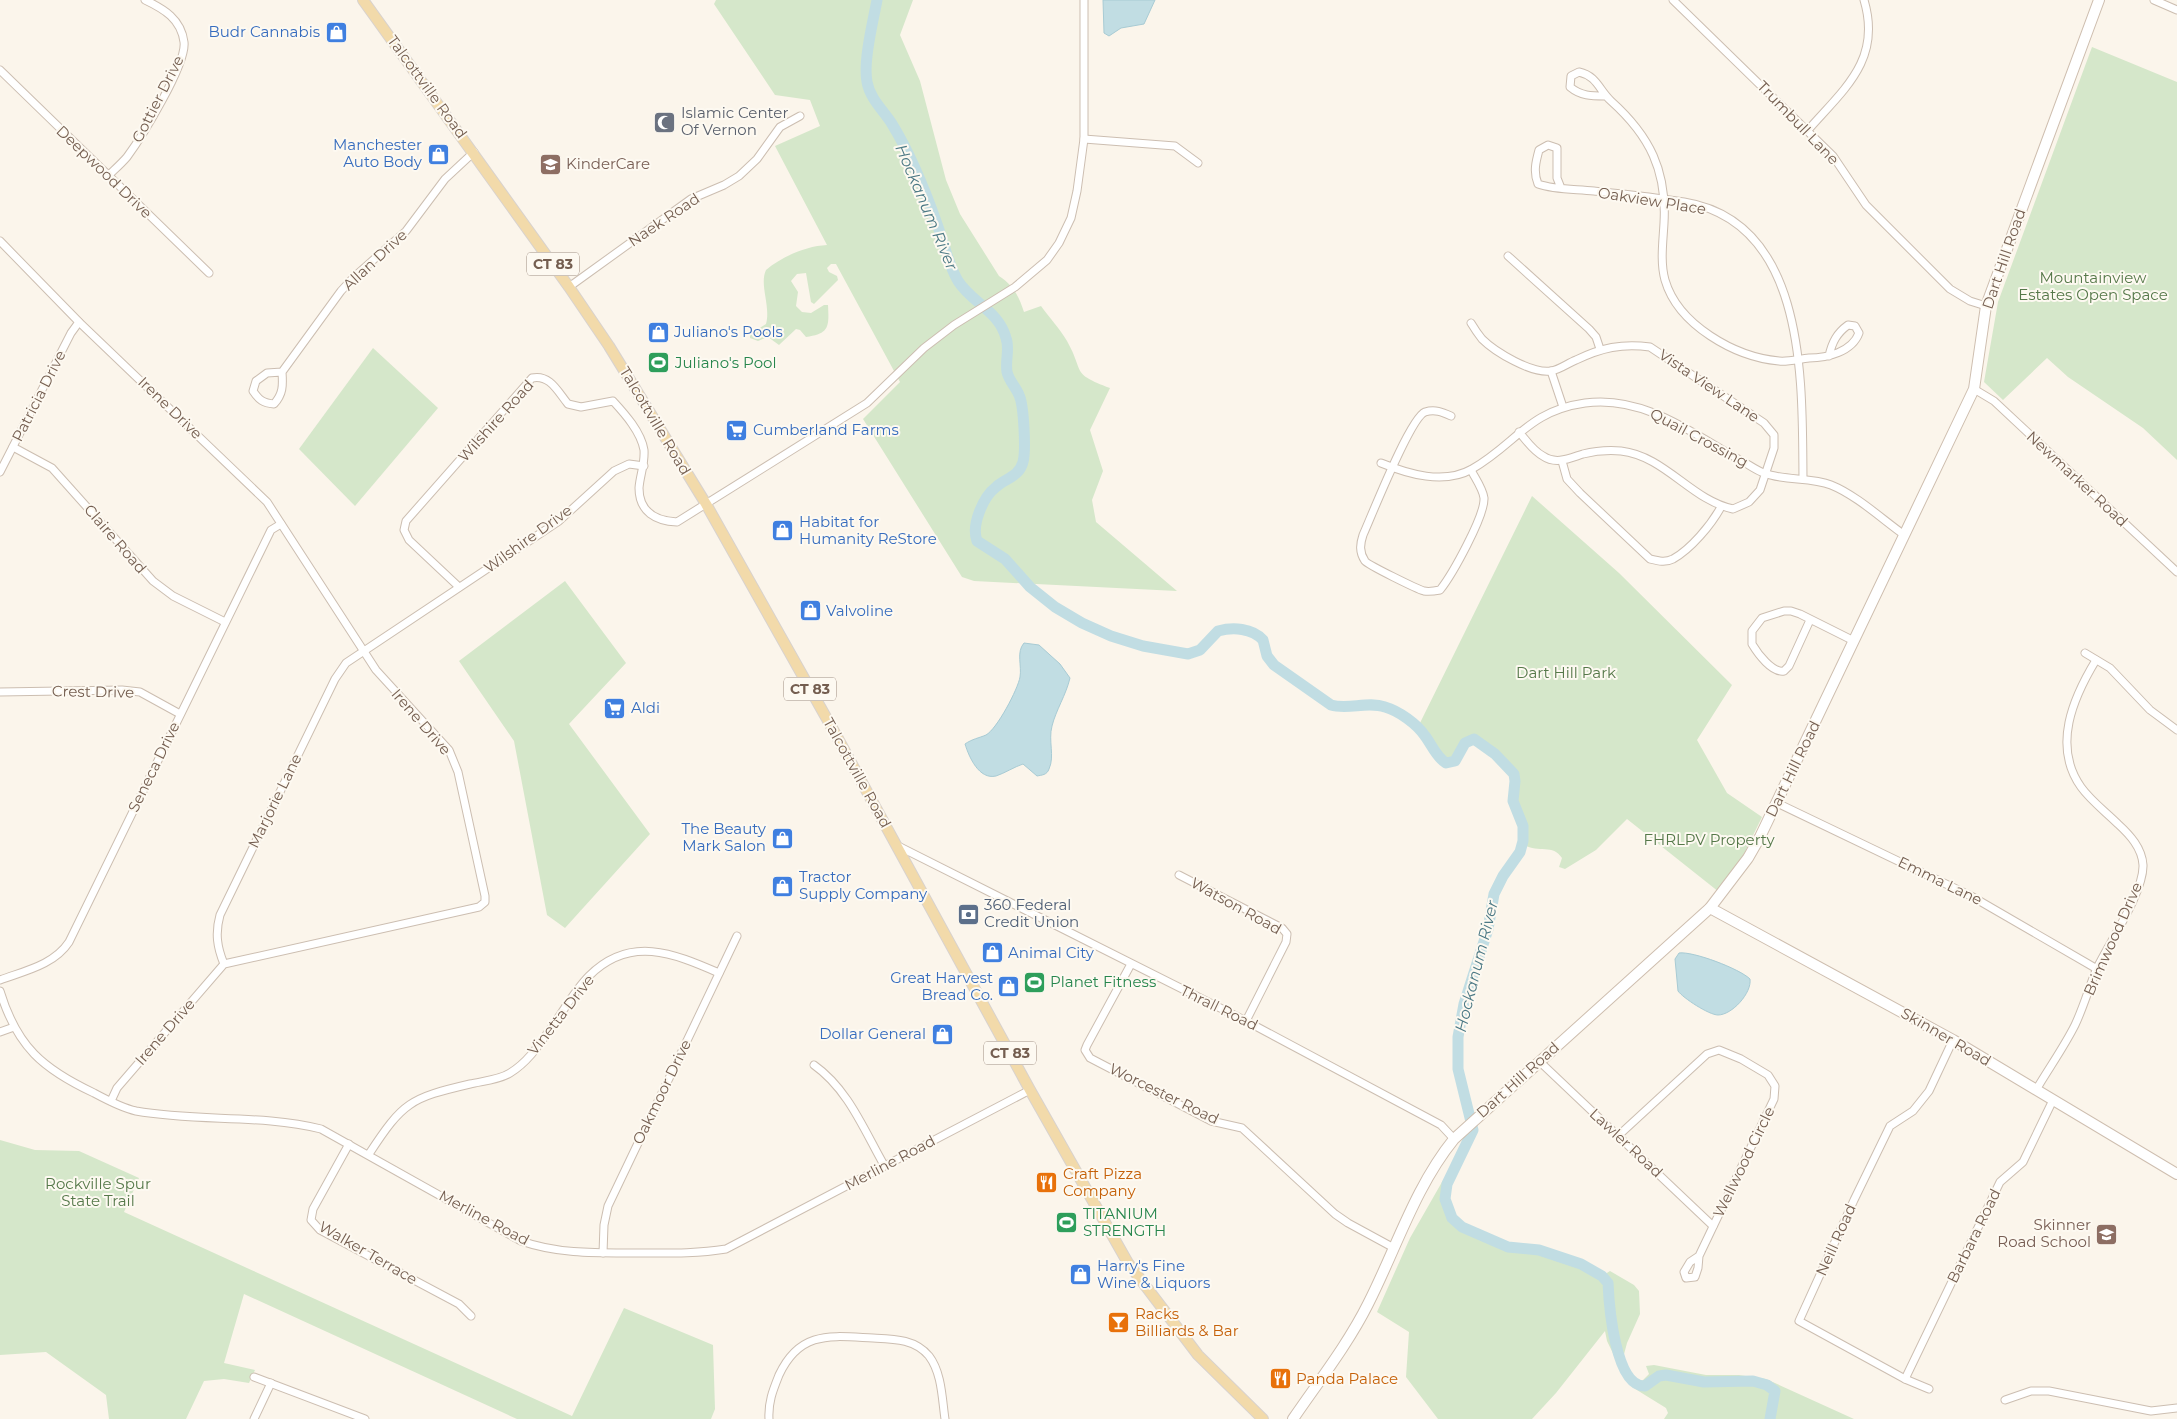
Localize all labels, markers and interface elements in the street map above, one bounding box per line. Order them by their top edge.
shop icon: Budr Cannabis [324,20,348,44]
place label: Budr Cannabis [208,22,320,41]
street label: Talcottville Road [384,31,471,142]
street label: Gottier Drive [127,52,188,146]
street label: Trumbull Lane [1753,77,1843,169]
place label: Islamic Center Of Vernon [681,103,788,139]
mosque icon: Islamic Center Of Vernon [653,110,677,134]
street label: Deepwood Drive [53,121,156,222]
place label: Manchester Auto Body [333,135,423,171]
water label: Hockanum River [891,141,962,274]
shop icon: Manchester Auto Body [426,142,450,166]
school or university icon: KinderCare [538,152,562,176]
place label: KinderCare [566,154,650,173]
street label: Oakview Place [1597,183,1708,218]
street label: Naek Road [624,189,703,250]
street label: Dart Hill Road [1977,206,2030,312]
street label: Allan Drive [339,225,411,294]
road number: CT 83 [527,252,579,276]
park label: Mountainview Estates Open Space [2018,268,2168,304]
shop icon: Juliano's Pools [646,320,670,344]
place label: Juliano's Pools [673,322,783,341]
street label: Vista View Lane [1655,345,1763,426]
street label: Patricia Drive [7,347,70,445]
sports icon: Juliano's Pool [647,351,671,375]
place label: Juliano's Pool [674,353,777,372]
street label: Talcottville Road [616,363,695,478]
street label: Irene Drive [134,372,206,443]
street label: Wilshire Road [454,376,537,466]
street label: Quail Crossing [1647,404,1752,471]
supermarket icon: Cumberland Farms [725,418,749,442]
place label: Cumberland Farms [753,420,899,439]
street label: Newmarker Road [2023,427,2132,531]
street label: Claire Road [80,500,151,577]
street label: Wilshire Drive [480,500,575,577]
place label: Habitat for Humanity ReStore [799,512,937,548]
shop icon: Habitat for Humanity ReStore [771,519,795,543]
shop icon: Valvoline [798,599,822,623]
place label: Valvoline [826,601,893,620]
park label: Dart Hill Park [1516,663,1616,682]
road number: CT 83 [784,678,836,701]
street label: Crest Drive [52,681,134,702]
street label: Irene Drive [387,685,455,759]
supermarket icon: Aldi [603,696,627,720]
place label: Aldi [631,698,660,717]
street label: Talcottville Road [819,714,896,831]
street label: Dart Hill Road [1761,717,1824,820]
street label: Seneca Drive [124,719,184,815]
street label: Marjorie Lane [244,751,306,851]
place label: The Beauty Mark Salon [681,819,767,855]
shop icon: The Beauty Mark Salon [770,826,794,850]
park label: FHRLPV Property [1643,830,1775,849]
street label: Emma Lane [1895,852,1986,909]
place label: Tractor Supply Company [799,867,928,903]
street label: Watson Road [1188,873,1285,938]
shop icon: Tractor Supply Company [771,874,795,898]
street label: Brimwood Drive [2079,879,2146,998]
place label: 360 Federal Credit Union [984,895,1079,931]
water label: Hockanum River [1451,898,1502,1034]
bank icon: 360 Federal Credit Union [956,902,980,926]
shop icon: Animal City [980,941,1004,965]
place label: Animal City [1008,943,1095,962]
place label: Great Harvest Bread Co. [890,968,993,1004]
sports icon: Planet Fitness [1022,970,1046,994]
street label: Vinetta Drive [523,971,598,1059]
place label: Planet Fitness [1050,972,1156,991]
shop icon: Great Harvest Bread Co. [997,975,1021,999]
street label: Thrall Road [1177,981,1261,1035]
street label: Irene Drive [131,995,199,1069]
street label: Skinner Road [1898,1003,1995,1070]
shop icon: Dollar General [930,1022,954,1046]
place label: Dollar General [819,1024,926,1043]
street label: Oakmoor Drive [628,1036,695,1147]
street label: Dart Hill Road [1472,1037,1563,1122]
road number: CT 83 [984,1042,1036,1064]
street label: Worcester Road [1106,1059,1222,1128]
street label: Wellwood Circle [1709,1103,1779,1220]
street label: Lawler Road [1586,1104,1667,1181]
street label: Merline Road [841,1131,938,1194]
place label: Craft Pizza Company [1063,1164,1142,1200]
restaurant icon: Craft Pizza Company [1035,1171,1059,1195]
park label: Rockville Spur State Trail [45,1174,151,1210]
street label: Merline Road [436,1186,533,1249]
street label: Barbara Road [1943,1186,2005,1286]
street label: Neill Road [1811,1201,1860,1279]
place label: TITANIUM STRENGTH [1083,1204,1166,1240]
sports icon: TITANIUM STRENGTH [1055,1211,1079,1235]
place label: Skinner Road School [1997,1215,2091,1251]
street label: Walker Terrace [316,1217,421,1288]
school or university icon: Skinner Road School [2095,1222,2119,1246]
place label: Harry's Fine Wine & Liquors [1097,1256,1210,1292]
shop icon: Harry's Fine Wine & Liquors [1069,1263,1093,1287]
place label: Racks Billiards & Bar [1135,1304,1239,1340]
bar icon: Racks Billiards & Bar [1107,1311,1131,1335]
restaurant icon: Panda Palace [1268,1367,1292,1391]
place label: Panda Palace [1296,1369,1398,1388]

